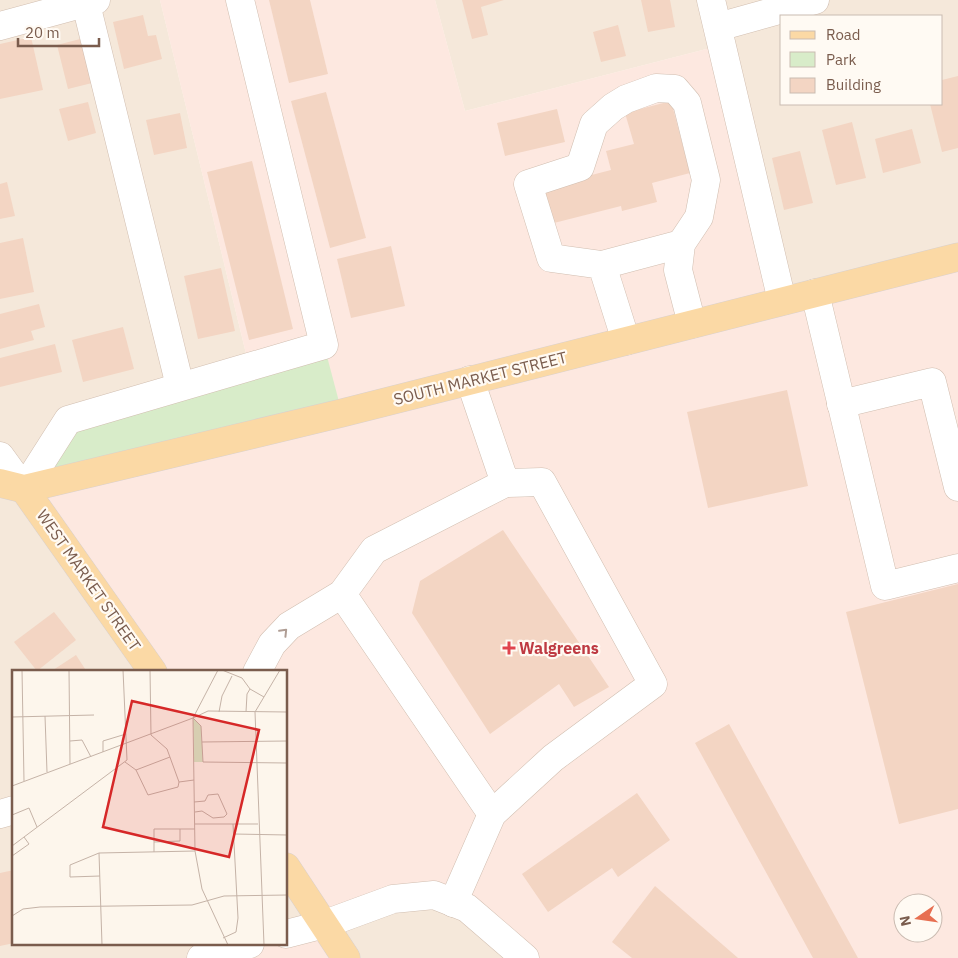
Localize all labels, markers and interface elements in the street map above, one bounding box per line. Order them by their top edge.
scale bar [18,15,99,47]
legend [780,15,943,105]
text: 20 m [25,23,60,42]
text: Road [826,25,861,44]
text: Park [826,50,856,69]
text: Building [826,75,881,94]
street label: SOUTH MARKET STREET [391,347,569,409]
street label: WEST MARKET STREET [33,506,145,654]
one-way arrow [278,628,287,637]
place label: Walgreens [519,638,599,658]
marker: Walgreens [503,642,515,654]
inset map [12,670,288,946]
north arrow [893,893,943,943]
text: N [895,914,915,928]

